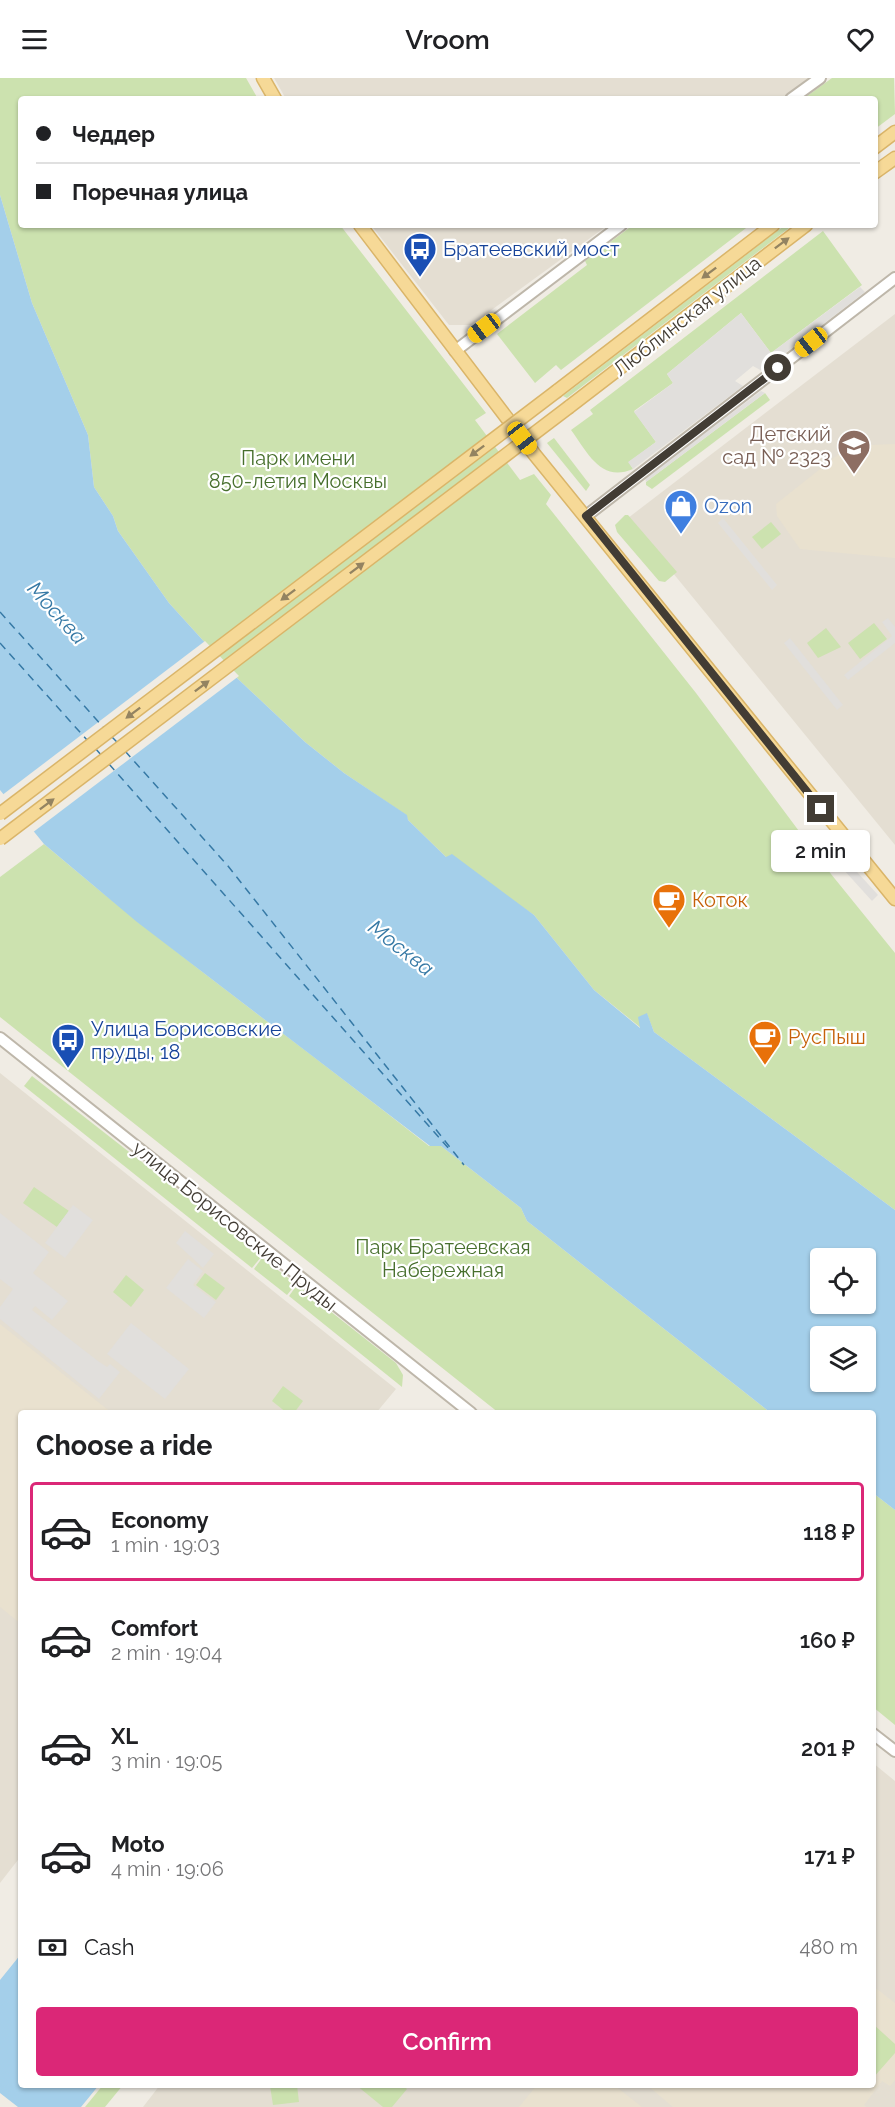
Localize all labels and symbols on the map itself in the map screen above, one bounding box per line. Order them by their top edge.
bus stop icon: Братеевский мост [402,231,438,278]
place label: Братеевский мост [443,237,620,261]
one-way arrow [774,237,790,249]
street label: Люблинская улица [608,251,766,381]
one-way arrow [702,267,718,279]
car [464,310,504,346]
car [791,324,831,360]
route start [764,354,791,381]
car [504,418,540,458]
place label: Детский сад № 2323 [722,422,831,469]
school or university icon: Детский сад № 2323 [836,428,872,475]
one-way arrow [469,445,485,458]
park label: Парк имени 850-летия Москвы [209,446,387,493]
shop icon: Ozon [663,488,699,535]
place label: Ozon [704,494,752,518]
one-way arrow [349,562,365,574]
water label: Москва [23,576,92,649]
one-way arrow [281,589,297,601]
one-way arrow [194,680,210,692]
one-way arrow [126,707,142,719]
route end [807,795,834,822]
one-way arrow [38,798,54,810]
callout: 2 min [772,830,870,872]
cafe icon: Коток [651,882,687,929]
place label: Коток [692,888,748,912]
water label: Москва [364,914,439,981]
place label: Улица Борисовские пруды, 18 [91,1017,282,1064]
cafe icon: РусПыш [747,1019,783,1066]
bus stop icon: Улица Борисовские пруды, 18 [50,1022,86,1069]
place label: РусПыш [788,1025,866,1049]
street label: улица Борисовские Пруды [128,1136,342,1316]
park label: Парк Братеевская Набережная [355,1235,531,1282]

